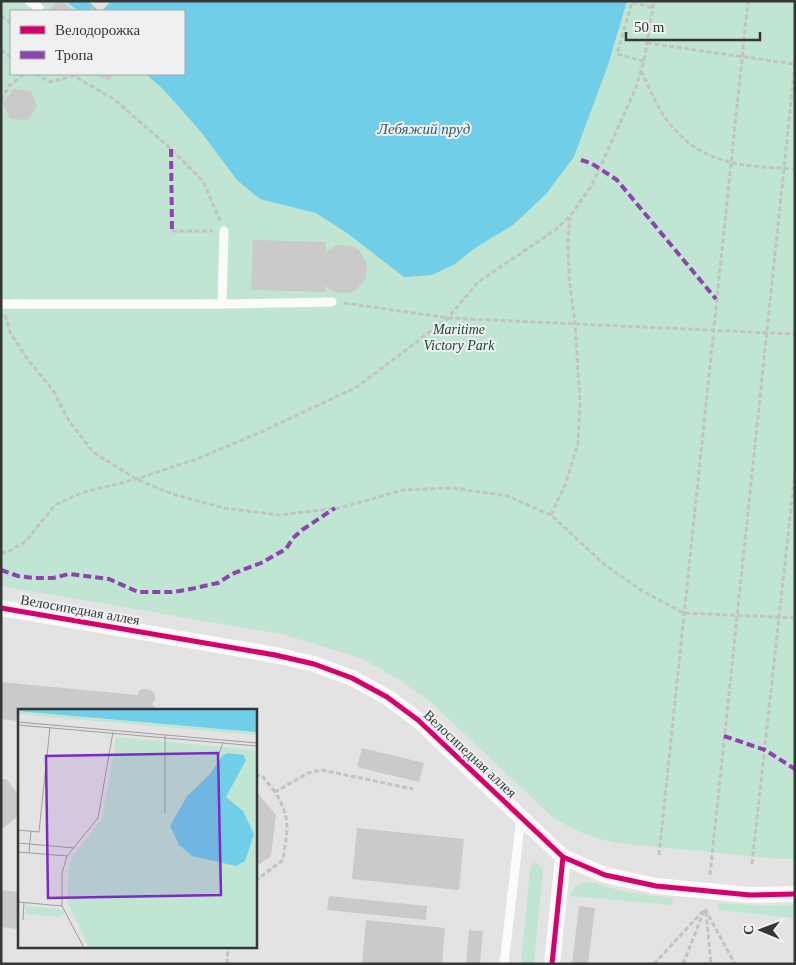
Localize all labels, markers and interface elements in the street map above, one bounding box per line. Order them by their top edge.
legend [10,10,185,75]
scale bar [626,10,760,42]
text: 50 m [634,19,665,35]
text: Велодорожка [55,22,140,38]
text: Тропа [55,47,94,63]
water label: Лебяжий пруд [377,121,471,137]
park label: Maritime Victory Park [424,322,495,353]
street label: Велосипедная аллея [19,592,141,628]
street label: Велосипедная аллея [421,707,520,801]
inset map [18,709,256,948]
north arrow [736,905,786,955]
text: С [741,925,756,935]

